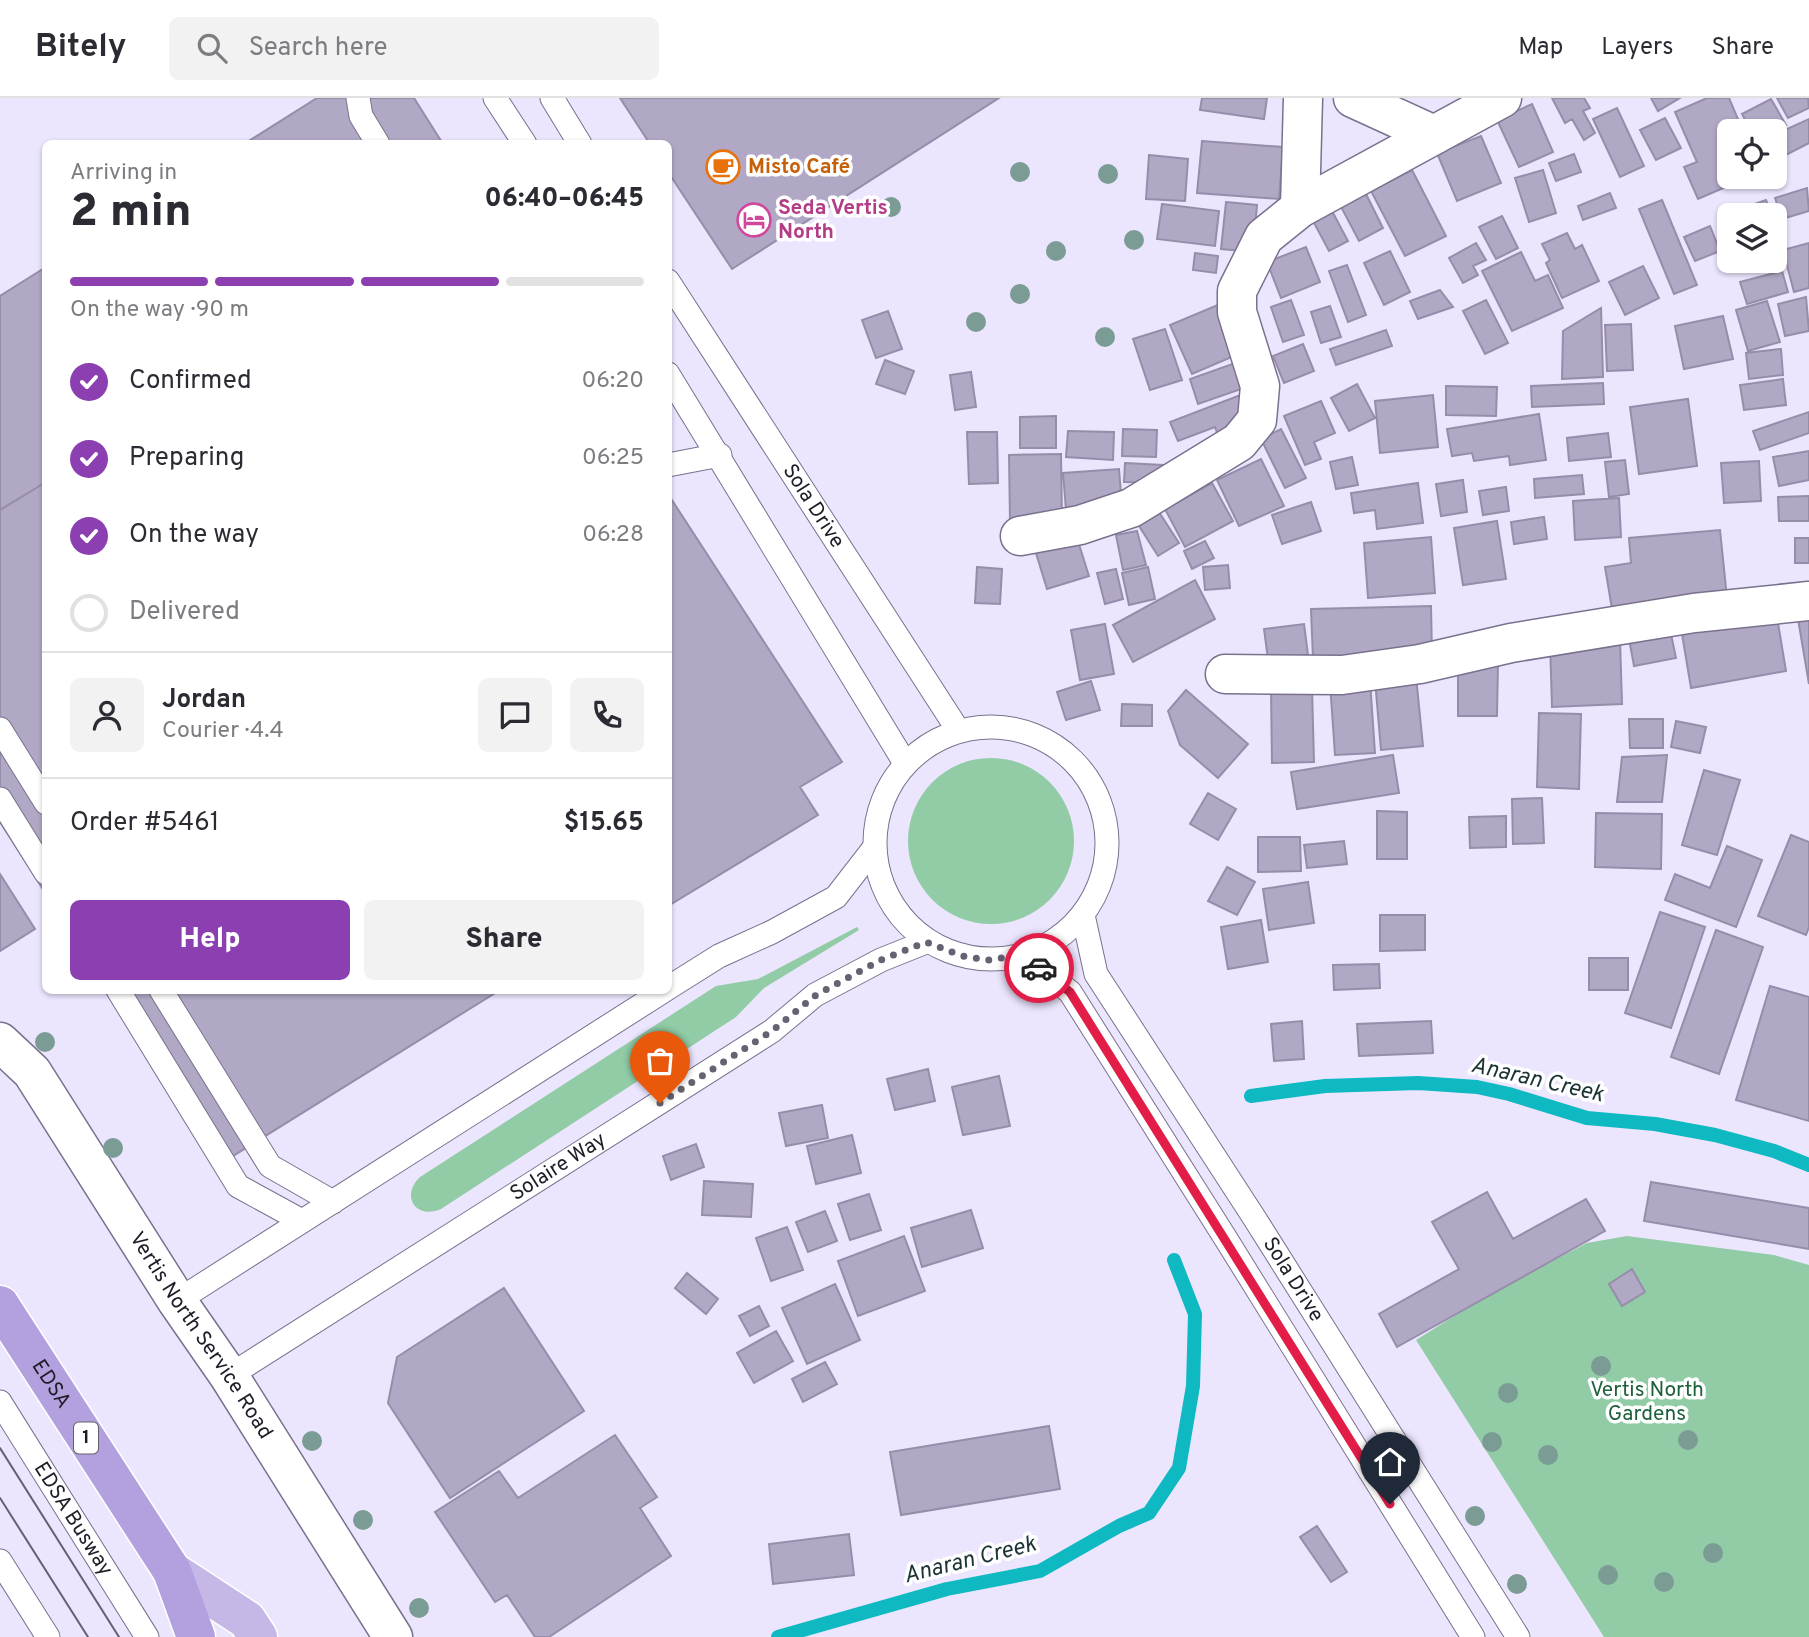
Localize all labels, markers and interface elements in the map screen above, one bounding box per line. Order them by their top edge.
search box [169,17,659,80]
text: Bitely [35,27,127,69]
icon: search [193,29,231,67]
text: Search here [249,32,388,65]
text: Map [1518,33,1563,63]
text: Layers [1601,33,1673,63]
text: Share [1711,33,1774,63]
map controls [1717,119,1787,273]
button: locate [1717,119,1787,189]
cafe icon: Misto Café [704,148,742,186]
place label: Misto Café [748,154,850,181]
text: Arriving in [70,159,177,188]
text: 06:40–06:45 [485,183,644,216]
text: 2 min [70,184,192,243]
place label: Seda Vertis North [778,195,888,246]
hotel icon: Seda Vertis North [735,201,773,239]
button: layers [1717,203,1787,273]
text: On the way · 90 m [70,296,249,325]
icon: check [70,363,108,401]
text: Confirmed [129,365,252,398]
text: 06:20 [581,367,644,396]
icon: check [70,440,108,478]
text: Preparing [129,442,244,475]
text: 06:25 [582,444,644,473]
street label: Sola Drive [776,459,851,553]
icon: check [70,517,108,555]
text: On the way [129,519,259,552]
text: 06:28 [582,521,644,550]
text: Delivered [129,596,240,629]
button: person [70,678,144,752]
button: chat [478,678,552,752]
button: phone [570,678,644,752]
text: Jordan [162,684,246,717]
text: Courier · 4.4 [162,717,284,746]
text: Order #5461 [70,807,219,840]
text: $15.65 [564,807,644,840]
button: Help [70,900,350,980]
button: Share [364,900,644,980]
courier [1004,933,1074,1003]
icon: car [1020,949,1058,987]
pin [630,1031,690,1103]
icon: bag [641,1042,679,1080]
water label: Anaran Creek [1468,1052,1607,1110]
street label: Solaire Way [505,1126,611,1207]
street label: Vertis North Service Road [123,1227,279,1444]
street label: Sola Drive [1256,1232,1330,1327]
street label: EDSA [25,1354,77,1414]
park label: Vertis North Gardens [1590,1377,1704,1428]
road number: 1 [74,1422,98,1454]
pin [1360,1432,1420,1504]
icon: home [1371,1443,1409,1481]
street label: EDSA Busway [27,1457,119,1581]
water label: Anaran Creek [901,1530,1040,1591]

